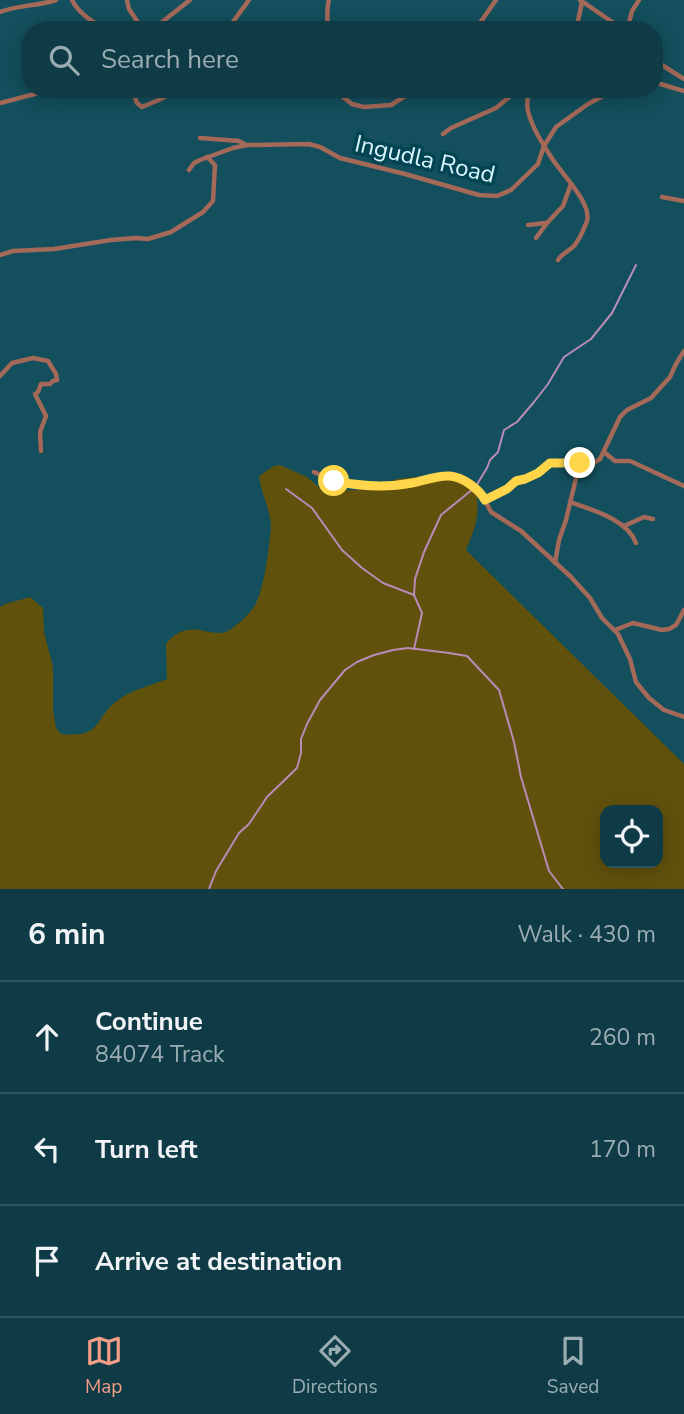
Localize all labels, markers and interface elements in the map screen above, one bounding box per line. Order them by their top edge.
search box [21,21,663,98]
icon: search [45,41,83,79]
text: Search here [101,42,239,77]
street label: Ingudla Road [352,127,498,191]
route end [564,447,595,478]
route start [318,465,349,496]
map controls [600,805,663,868]
button: locate [600,805,663,868]
text: 6 min [28,914,106,955]
text: Walk · 430 m [517,919,656,950]
text: Continue [95,1004,203,1039]
icon: ahead [28,1018,66,1056]
text: 260 m [589,1022,656,1053]
text: 84074 Track [95,1039,224,1070]
icon: left [28,1130,66,1168]
text: Turn left [95,1132,198,1167]
text: 170 m [589,1134,656,1165]
icon: arrive [28,1242,66,1280]
text: Arrive at destination [95,1244,342,1279]
tab: Map [85,1332,123,1400]
tab: Directions [292,1332,378,1400]
tab: Saved [547,1332,599,1400]

